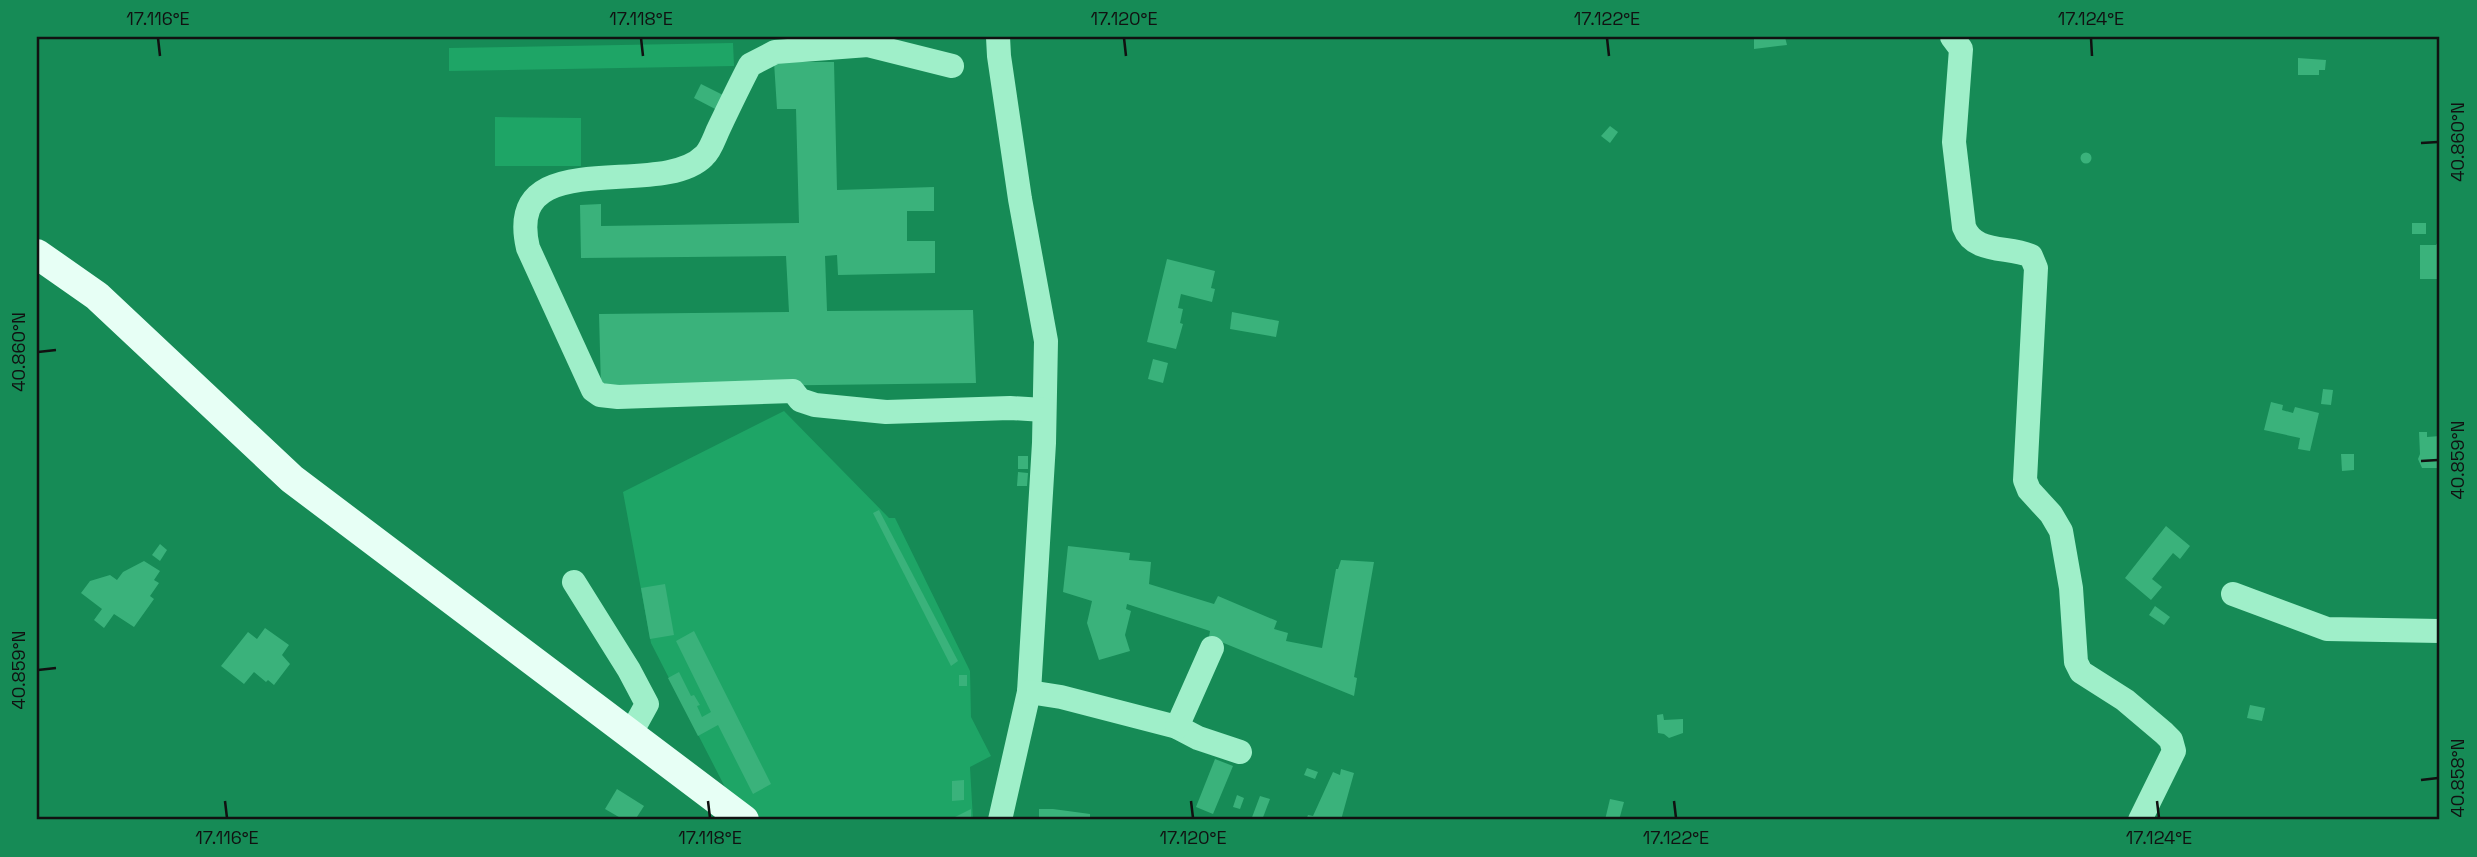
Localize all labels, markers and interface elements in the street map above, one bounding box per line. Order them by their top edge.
text: 17.116°E [126,7,190,30]
text: 17.118°E [609,7,673,30]
text: 17.120°E [1090,7,1158,30]
text: 17.122°E [1574,7,1640,30]
text: 17.124°E [2058,7,2124,30]
text: 40.860°N [2446,102,2469,182]
text: 40.860°N [7,312,30,392]
text: 40.859°N [2446,421,2469,499]
text: 40.859°N [7,631,30,709]
text: 40.858°N [2446,738,2469,818]
text: 17.116°E [195,826,259,849]
text: 17.118°E [678,826,742,849]
text: 17.120°E [1159,826,1227,849]
text: 17.122°E [1643,826,1709,849]
text: 17.124°E [2126,826,2192,849]

